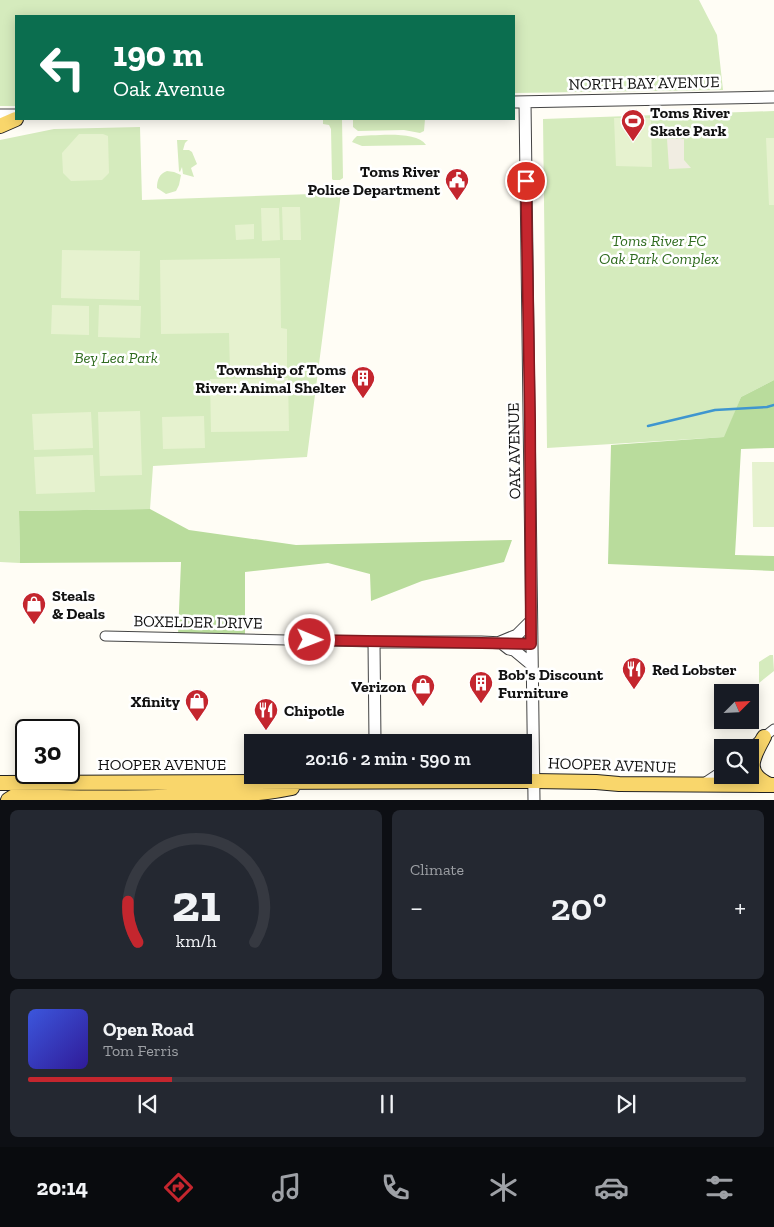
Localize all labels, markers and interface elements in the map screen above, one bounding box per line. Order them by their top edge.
text: 190 m [113,33,203,75]
icon: left [30,35,95,100]
street label: NORTH BAY AVENUE [568,72,720,94]
text: Oak Avenue [113,75,225,102]
place label: Toms River Skate Park [650,103,730,140]
sports icon: Toms River Skate Park [620,108,646,142]
pin [505,160,547,202]
place label: Toms River Police Department [308,162,441,199]
public building icon: Toms River Police Department [444,167,470,201]
icon: arrive [512,167,540,195]
park label: Toms River FC Oak Park Complex [599,231,719,268]
park label: Bey Lea Park [74,348,158,367]
place label: Township of Toms River: Animal Shelter [195,360,346,397]
building icon: Township of Toms River: Animal Shelter [350,365,376,399]
street label: OAK AVENUE [504,403,524,499]
place label: Steals & Deals [52,586,105,623]
shop icon: Steals & Deals [21,591,47,625]
street label: BOXELDER DRIVE [133,611,263,633]
position arrow [283,613,335,665]
restaurant icon: Red Lobster [621,656,647,690]
place label: Red Lobster [652,660,737,679]
place label: Bob's Discount Furniture [498,665,604,702]
building icon: Bob's Discount Furniture [468,670,494,704]
shop icon: Verizon [410,673,436,707]
place label: Verizon [351,677,406,696]
north arrow [714,684,759,729]
map controls [714,684,759,784]
shop icon: Xfinity [184,688,210,722]
place label: Xfinity [131,692,181,711]
restaurant icon: Chipotle [253,697,279,731]
place label: Chipotle [284,701,345,720]
speed limit sign: 30 [15,719,80,784]
button: search [714,739,759,784]
text: 20:16 · 2 min · 590 m [305,747,471,770]
street label: HOOPER AVENUE [548,753,676,777]
street label: HOOPER AVENUE [98,755,226,774]
text: Climate [410,860,464,879]
text: 21 [172,872,220,934]
text: 20° [551,884,607,930]
text: − [410,891,423,924]
text: + [734,891,746,924]
text: km/h [176,930,216,952]
text: Open Road [103,1018,194,1041]
text: Tom Ferris [103,1041,179,1060]
icon: previous [134,1090,162,1118]
icon: pause [373,1090,401,1118]
icon: next [612,1090,640,1118]
icon: directions [161,1170,196,1205]
icon: music [269,1170,304,1205]
icon: phone [378,1170,413,1205]
icon: climate [486,1170,521,1205]
icon: car [594,1170,629,1205]
icon: filters [702,1170,737,1205]
text: 20:14 [37,1174,88,1201]

